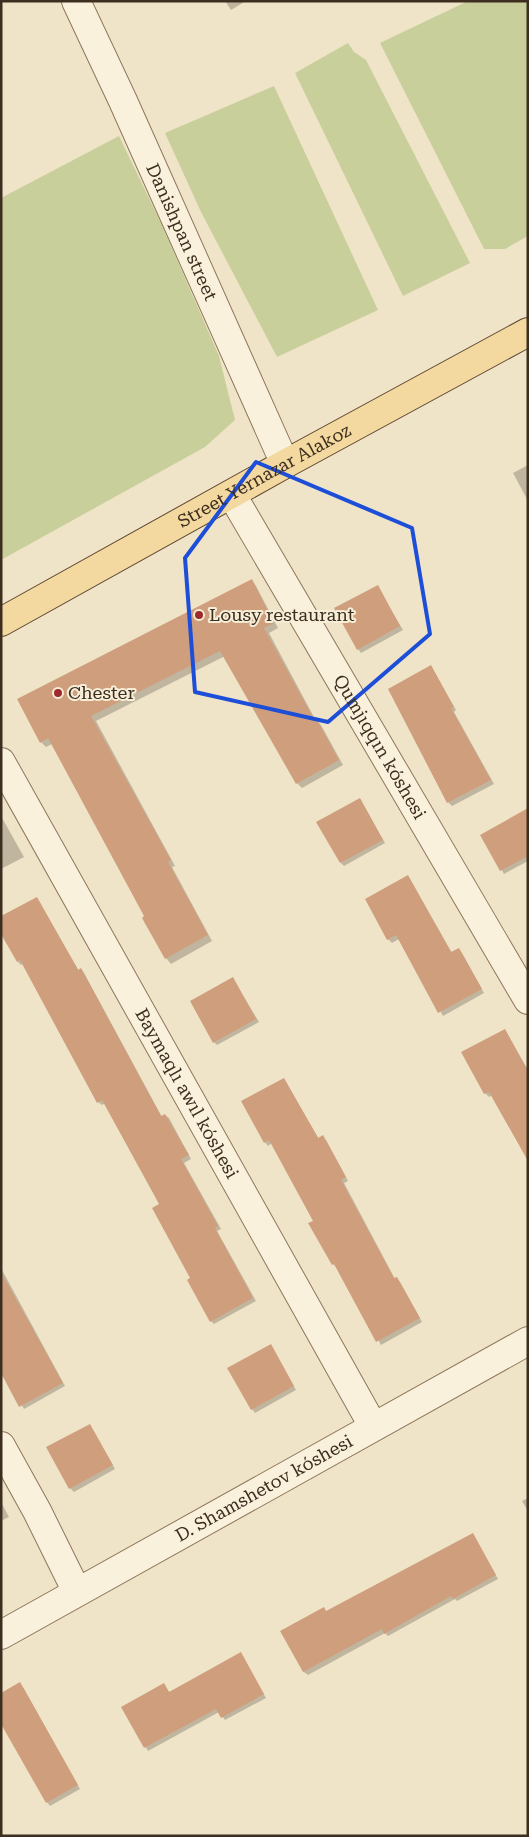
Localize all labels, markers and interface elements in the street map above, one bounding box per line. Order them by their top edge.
street label: Danishpan street [142,160,222,304]
street label: Street Yernazar Alakoz [174,419,355,532]
place label: Lousy restaurant [209,604,355,625]
marker: Lousy restaurant [193,609,205,621]
street label: Qumjıqqın kóshesi [330,671,431,823]
place label: Chester [68,682,135,703]
marker: Chester [52,687,64,699]
street label: Baymaqlı awıl kóshesi [131,1004,243,1182]
street label: D. Shamshetov kóshesi [171,1430,356,1546]

